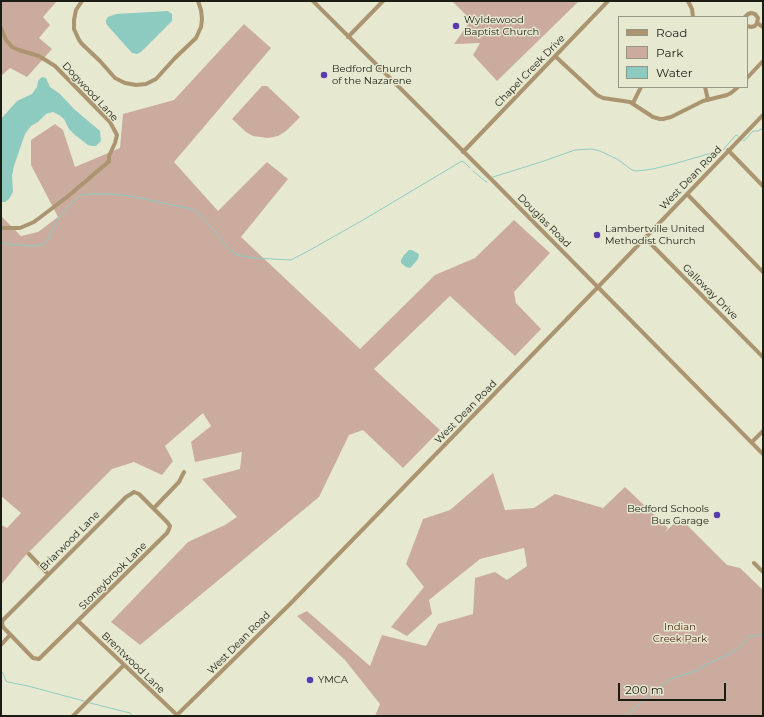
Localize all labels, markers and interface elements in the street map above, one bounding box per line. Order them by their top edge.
place label: Wyldewood Baptist Church [464,14,539,38]
legend [618,16,748,88]
marker: Wyldewood Baptist Church [451,21,461,31]
text: Road [656,25,687,40]
street label: Chapel Creek Drive [492,32,568,110]
text: Park [656,45,683,60]
street label: Dogwood Lane [60,60,120,124]
place label: Bedford Church of the Nazarene [332,63,412,86]
text: Water [656,65,692,80]
marker: Bedford Church of the Nazarene [319,70,329,80]
street label: West Dean Road [658,144,724,212]
street label: Douglas Road [515,192,573,250]
place label: Lambertville United Methodist Church [605,223,704,246]
marker: Lambertville United Methodist Church [592,230,602,240]
street label: Galloway Drive [680,262,740,322]
street label: West Dean Road [433,378,499,446]
place label: Bedford Schools Bus Garage [627,503,709,526]
street label: Briarwood Lane [38,509,102,573]
marker: Bedford Schools Bus Garage [712,510,722,520]
street label: Stoneybrook Lane [77,540,149,612]
street label: West Dean Road [205,609,273,677]
park label: Indian Creek Park [653,621,707,644]
street label: Brentwood Lane [99,630,167,696]
place label: YMCA [318,674,348,686]
marker: YMCA [305,675,315,685]
scale bar [620,675,728,701]
text: 200 m [625,682,664,697]

